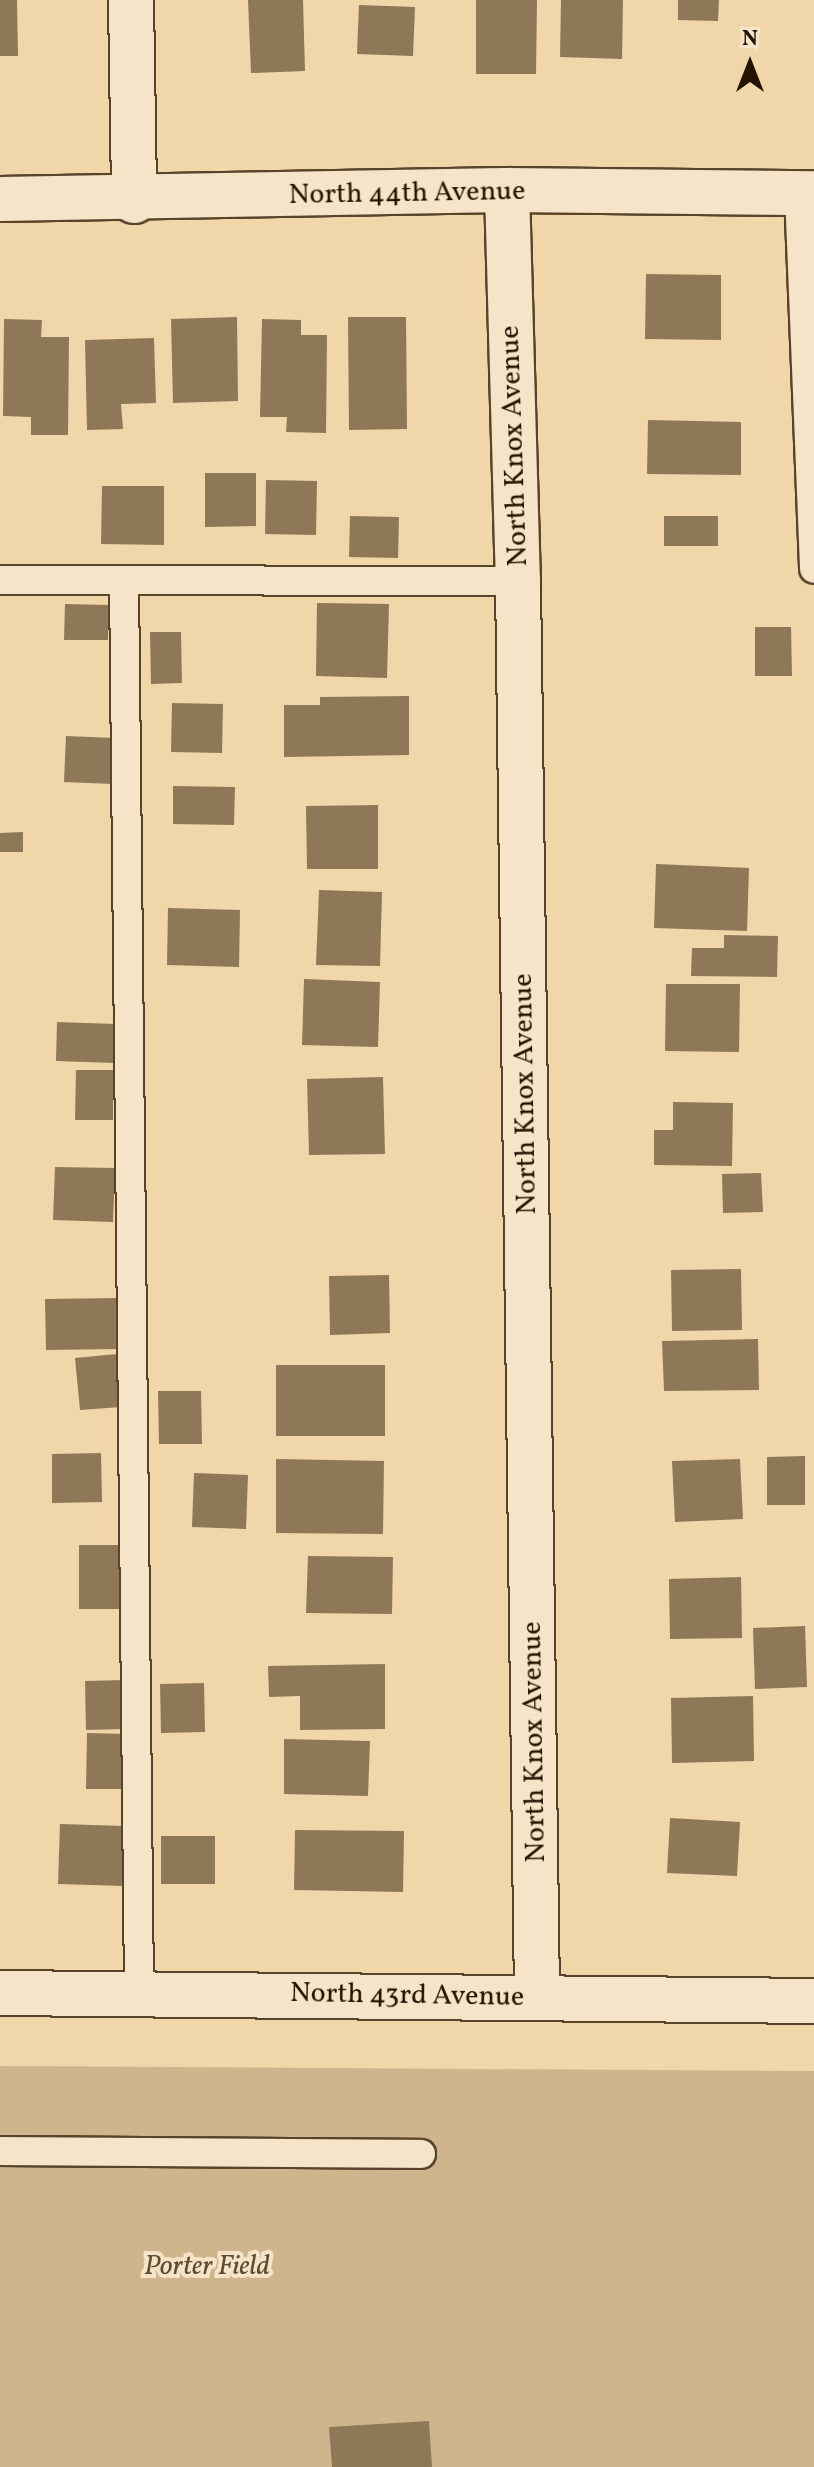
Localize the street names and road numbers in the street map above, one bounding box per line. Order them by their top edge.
street label: North 44th Avenue [288,175,526,213]
street label: North Knox Avenue [494,325,536,567]
street label: North Knox Avenue [507,973,545,1215]
street label: North Knox Avenue [516,1621,554,1863]
street label: North 43rd Avenue [290,1977,524,2015]

